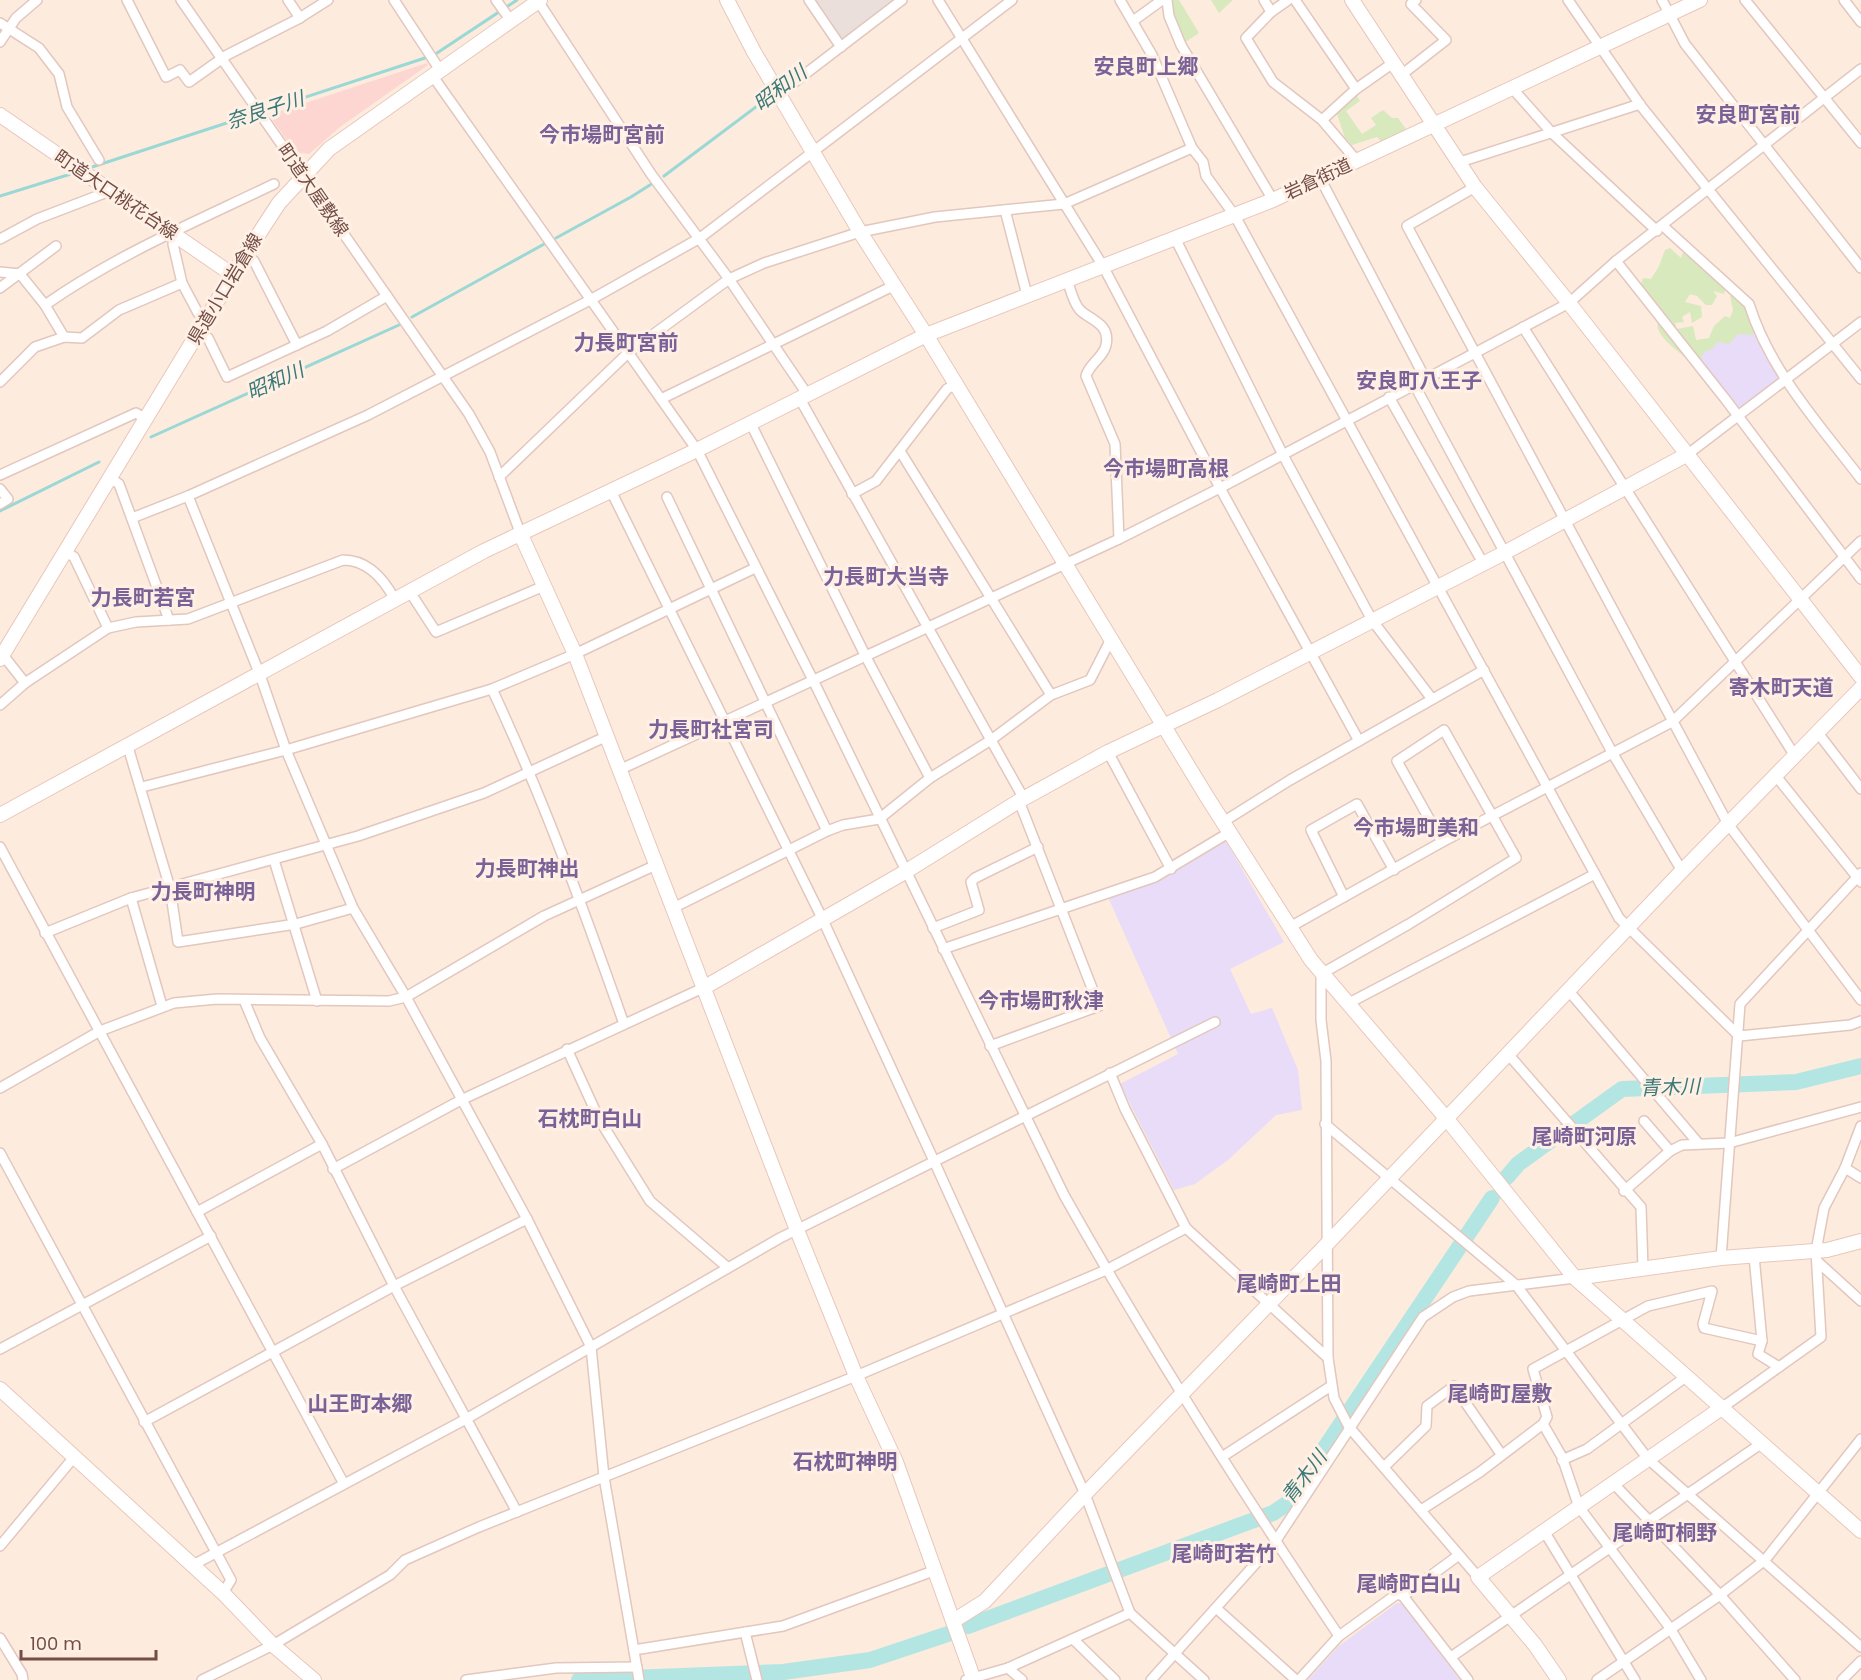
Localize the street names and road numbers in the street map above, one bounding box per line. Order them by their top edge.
street label: 町道大屋敷線 [272,138,355,241]
street label: 町道大口桃花台線 [50,144,183,245]
street label: 岩倉街道 [1280,152,1356,205]
street label: 県道小口岩倉線 [181,228,268,349]

